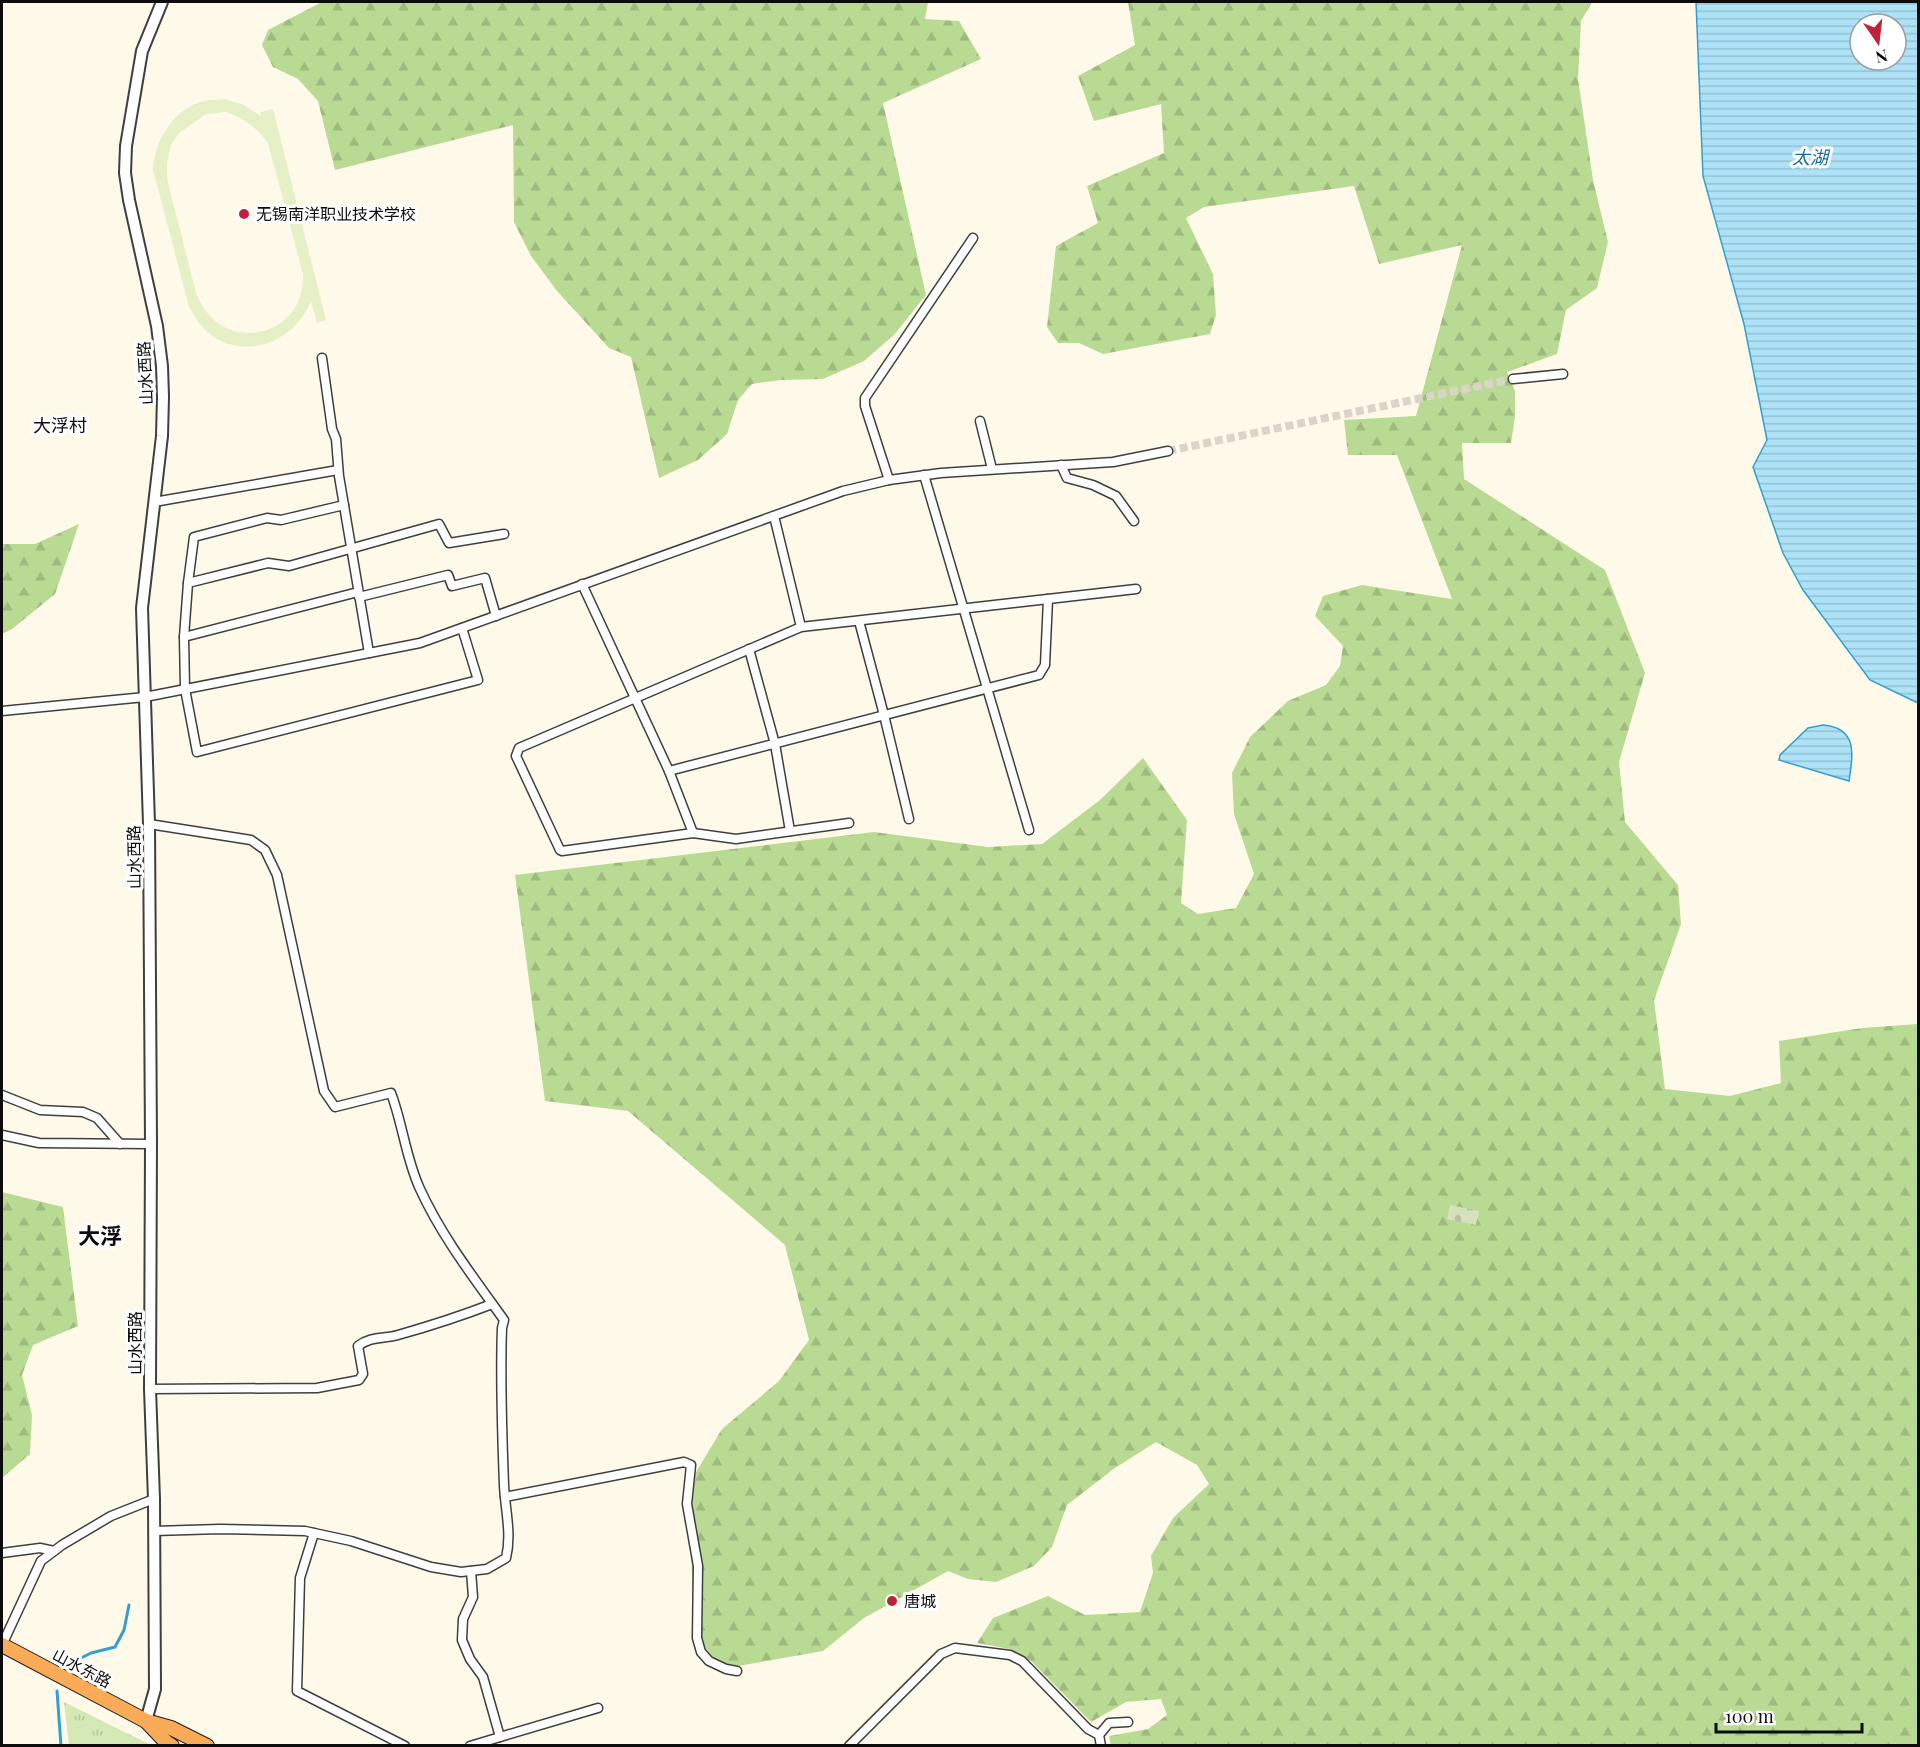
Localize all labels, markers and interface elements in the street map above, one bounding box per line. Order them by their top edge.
north arrow [1848,12,1908,72]
text: N [1873,45,1890,69]
water label: 太湖 [1792,145,1831,169]
place label: 无锡南洋职业技术学校 [256,203,416,224]
marker: 无锡南洋职业技术学校 [237,207,251,221]
street label: 山水西路 [132,341,157,406]
district label: 大浮村 [33,413,87,437]
street label: 山水西路 [122,825,145,889]
district label: 大浮 [78,1220,122,1250]
street label: 山水西路 [124,1311,145,1375]
place label: 唐城 [904,1590,936,1611]
marker: 唐城 [885,1594,899,1608]
street label: 山水东路 [49,1643,115,1692]
scale bar [1716,1696,1862,1734]
text: 100 m [1725,1704,1774,1728]

